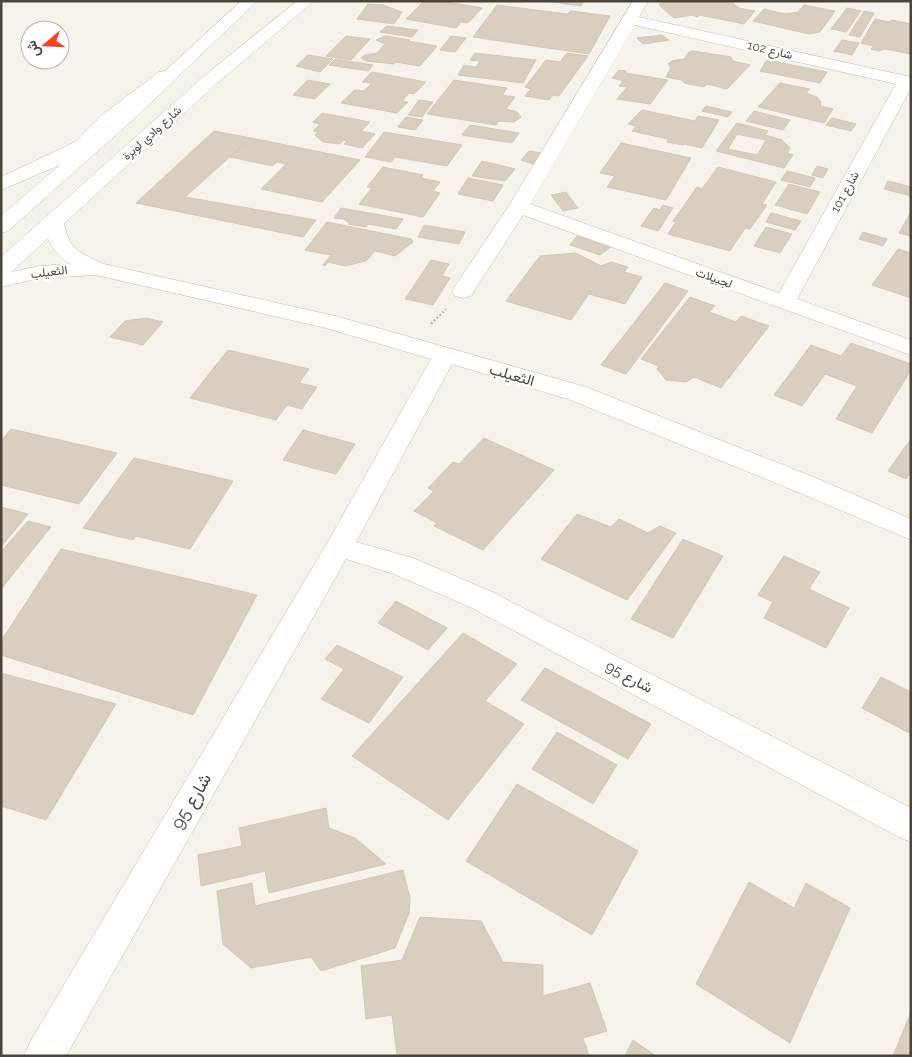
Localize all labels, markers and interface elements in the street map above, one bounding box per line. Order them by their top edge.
north arrow [20,20,70,70]
text: ش [22,38,44,60]
street label: شارع 102 [746,38,794,64]
street label: شارع وادي لوبرة [120,103,186,165]
street label: شارع 101 [828,169,864,216]
street label: الثعيلب [30,263,68,281]
street label: لجبيلات [694,265,734,291]
street label: الثعيلب [487,360,537,390]
street label: شارع 95 [601,657,656,699]
street label: شارع 95 [167,769,217,834]

